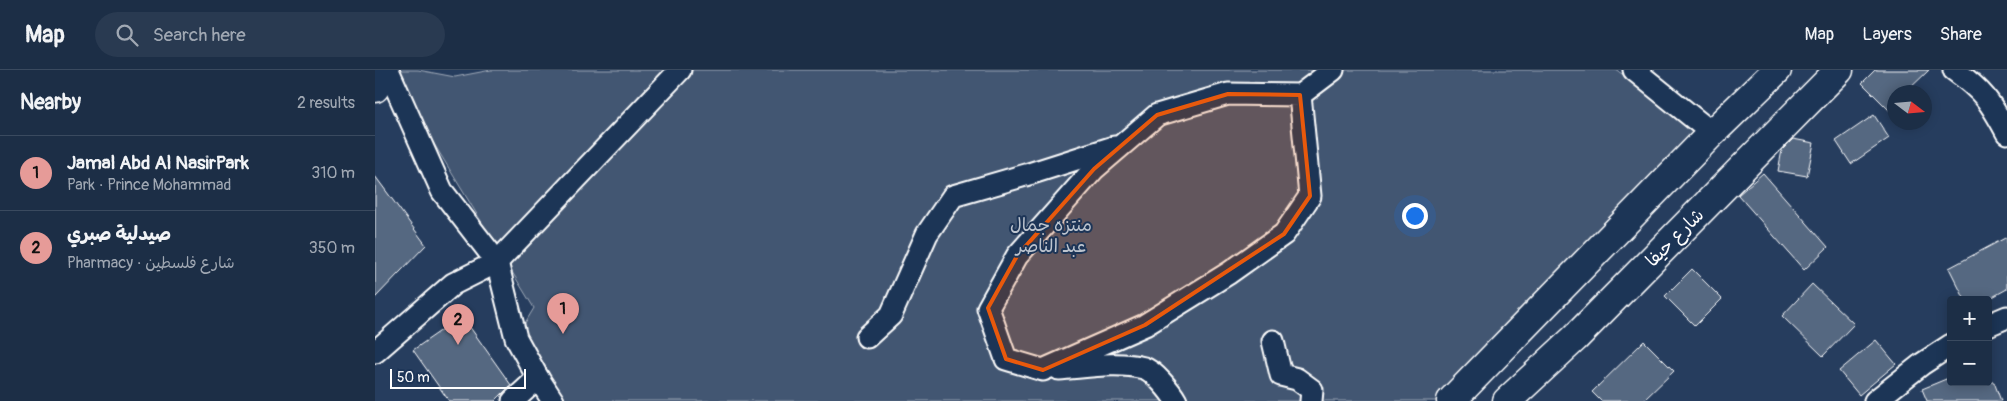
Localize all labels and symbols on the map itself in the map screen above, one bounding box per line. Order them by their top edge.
north arrow [1887,85,1932,130]
your location [1402,203,1428,229]
street label: شارع حيفا [1641,204,1709,272]
park label: منتزه جمال عبد الناصر [1010,214,1092,258]
pin: 1 [547,293,579,334]
pin: 2 [442,304,474,345]
scale bar [390,366,526,389]

